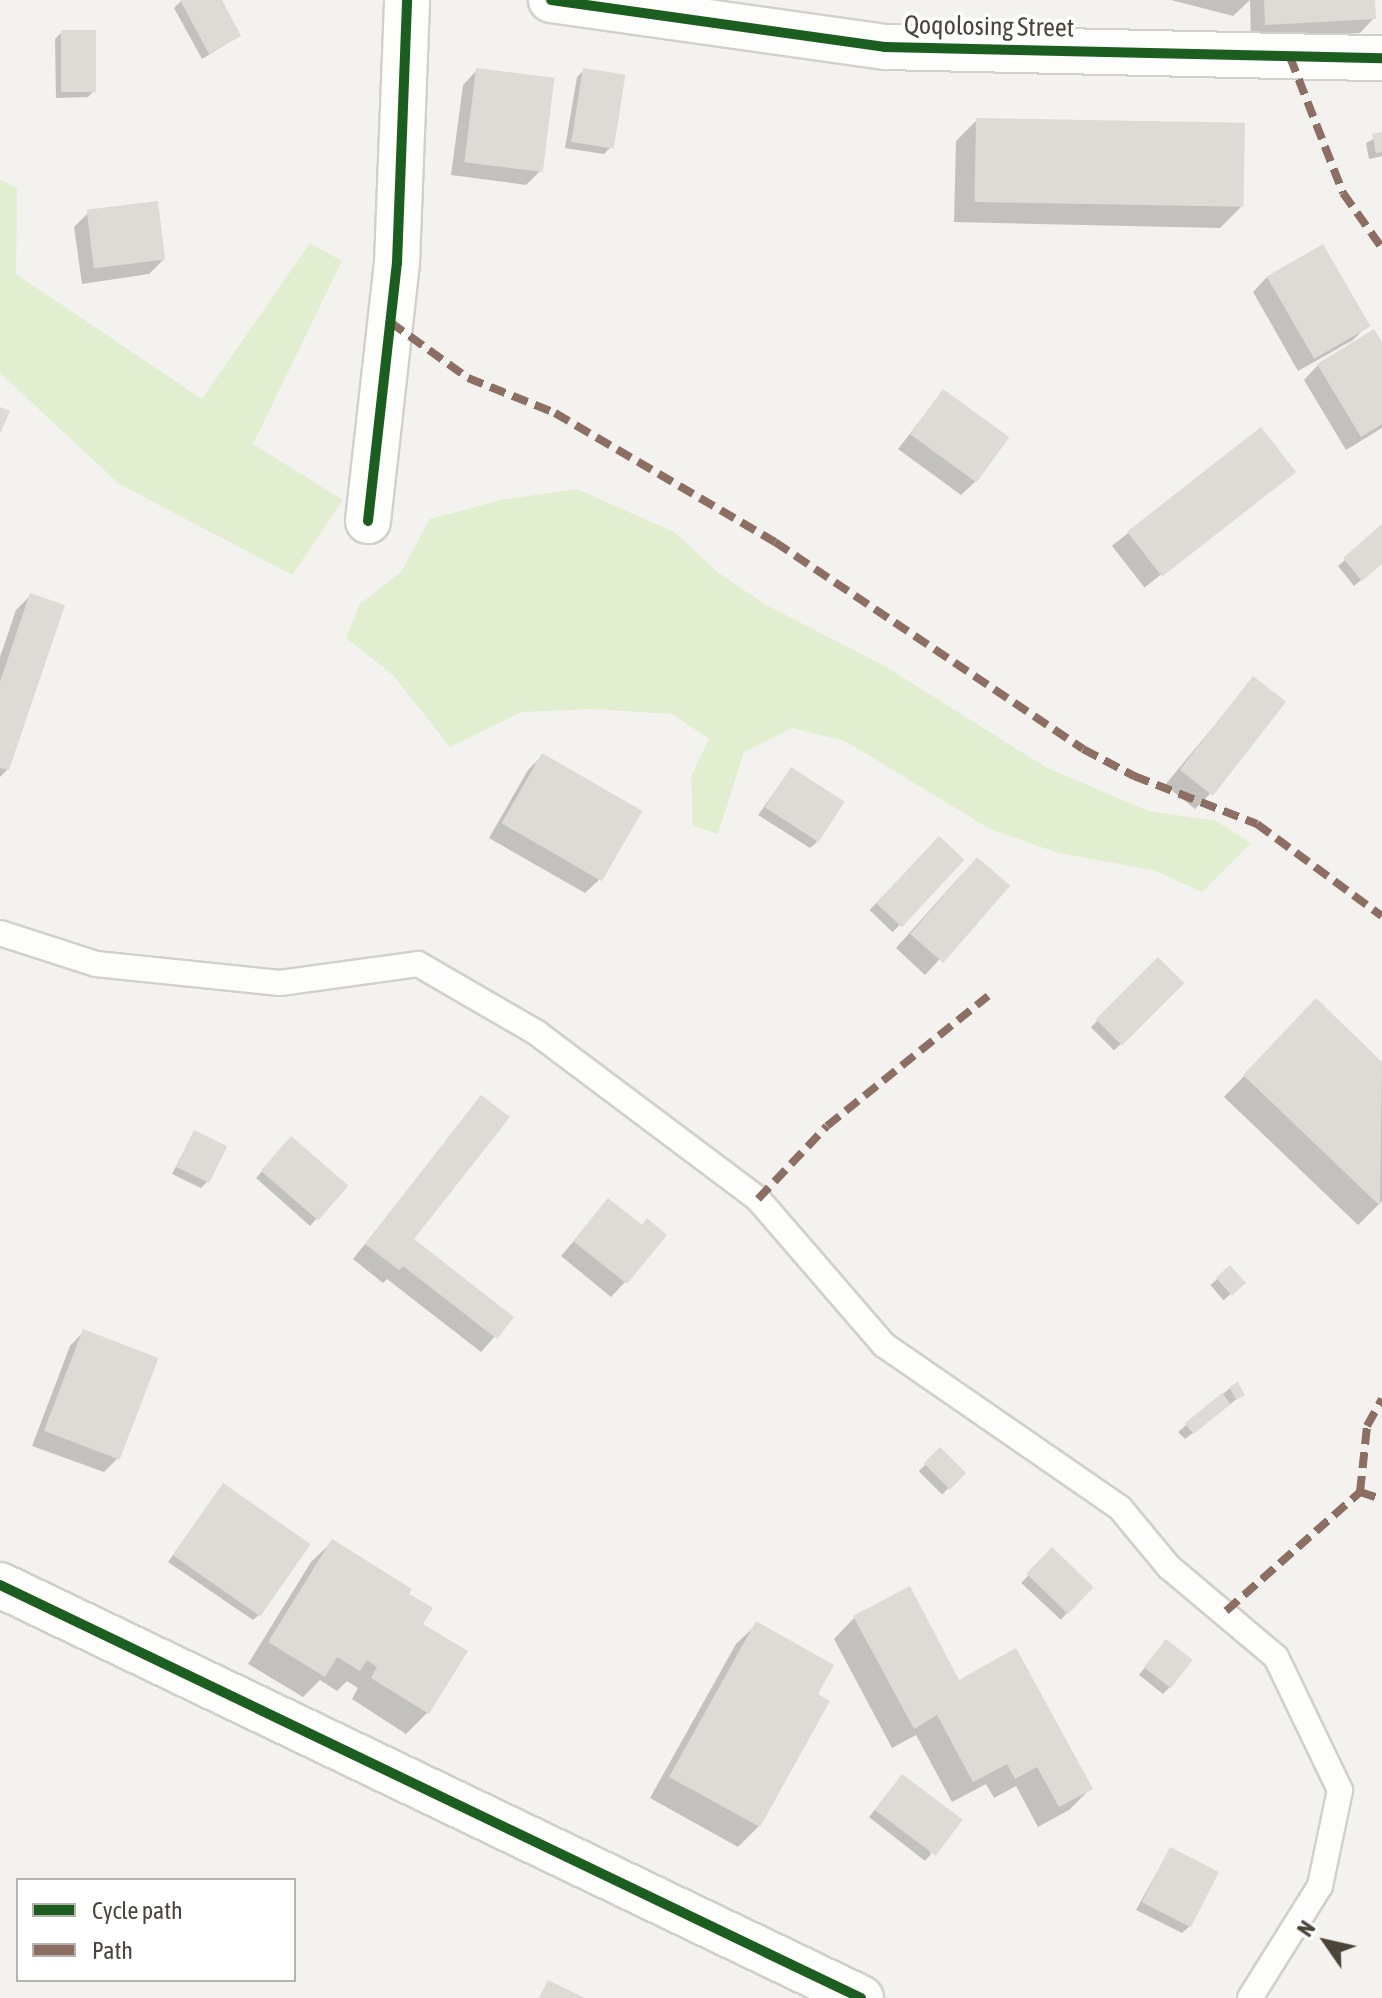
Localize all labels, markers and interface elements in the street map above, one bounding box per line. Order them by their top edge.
street label: Qoqolosing Street [904,10,1074,44]
legend [16,1878,296,1982]
text: Cycle path [92,1897,183,1924]
north arrow [1286,1902,1366,1982]
text: N [1292,1916,1321,1941]
text: Path [92,1937,133,1964]

